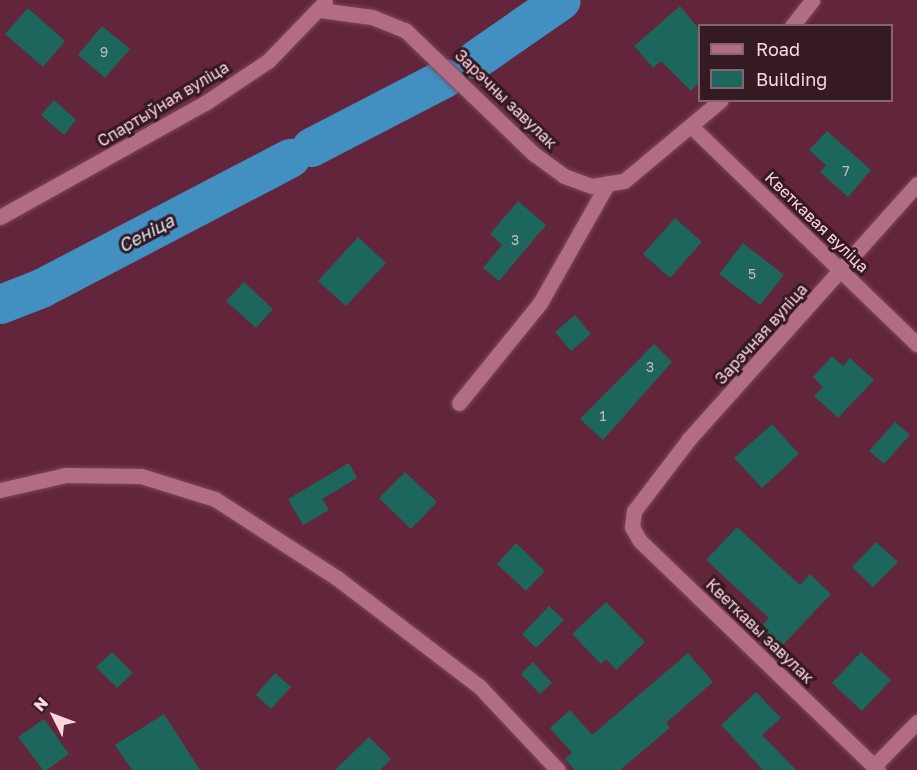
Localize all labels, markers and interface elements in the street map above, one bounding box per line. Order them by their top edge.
legend [698,24,893,102]
text: Road [756,38,800,60]
house number: 9 [100,44,108,60]
street label: Зарэчны завулак [451,45,561,153]
street label: Спартыўная вуліца [94,57,232,151]
text: Building [756,68,827,90]
house number: 7 [842,163,850,179]
street label: Кветкавая вуліца [761,168,873,276]
water label: Сеніца [114,209,178,257]
house number: 3 [511,232,519,248]
house number: 5 [748,266,756,282]
street label: Зарэчная вуліца [711,280,811,388]
house number: 3 [646,359,654,375]
house number: 1 [600,408,606,424]
street label: Кветкавы завулак [702,575,818,687]
north arrow [24,686,84,746]
text: N [29,693,52,715]

